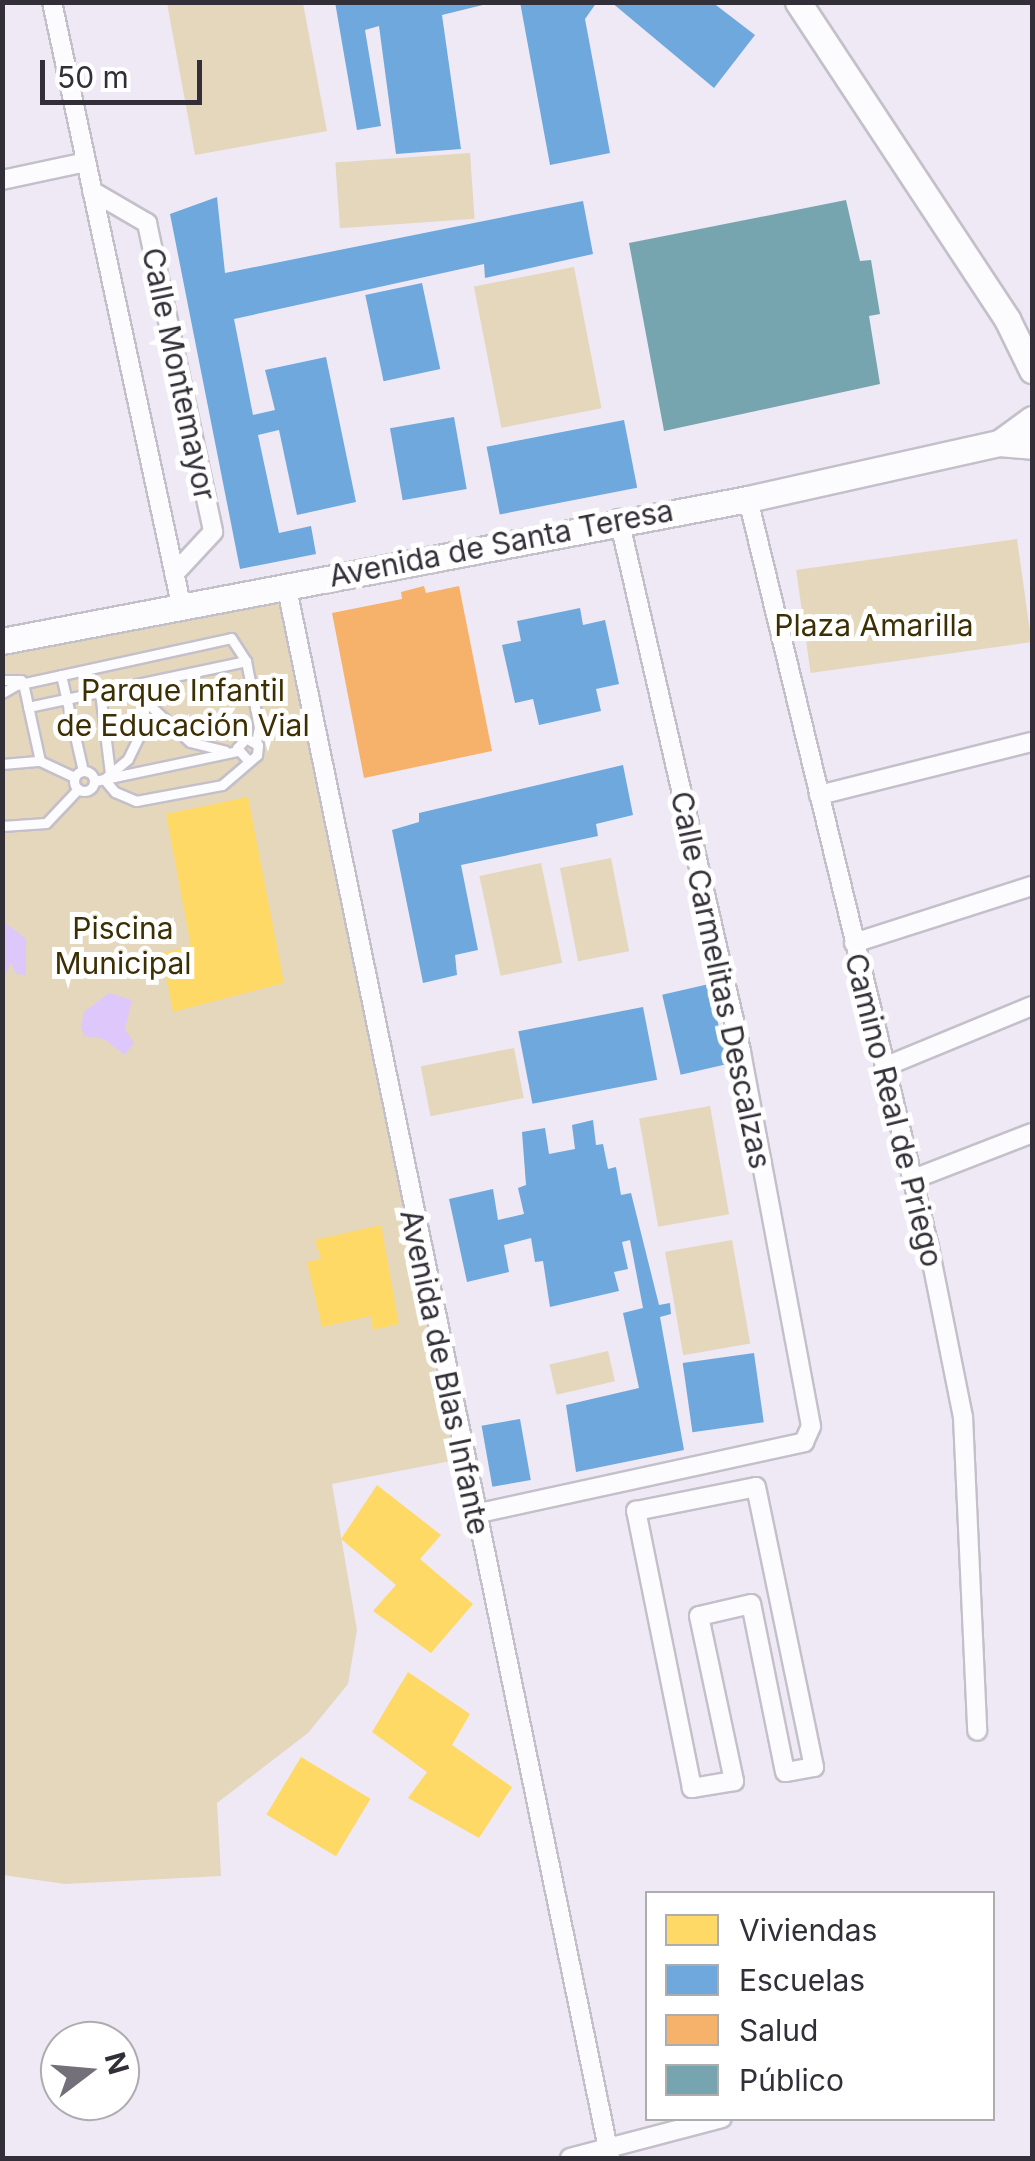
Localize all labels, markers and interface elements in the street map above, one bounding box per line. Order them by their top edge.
scale bar [45,40,208,102]
text: 50 m [57,59,129,95]
street label: Calle Montemayor [135,244,223,504]
street label: Avenida de Santa Teresa [326,492,676,594]
park label: Plaza Amarilla [774,607,974,643]
park label: Parque Infantil de Educación Vial [56,672,310,742]
street label: Calle Carmelitas Descalzas [663,788,779,1172]
park label: Piscina Municipal [54,910,192,980]
street label: Camino Real de Priego [838,949,950,1271]
street label: Avenida de Blas Infante [393,1206,497,1538]
legend [645,1891,995,2121]
text: Viviendas [739,1912,877,1948]
text: Escuelas [739,1962,865,1998]
text: Salud [739,2012,818,2048]
north arrow [40,2021,140,2121]
text: N [98,2048,136,2078]
text: Público [739,2062,844,2098]

